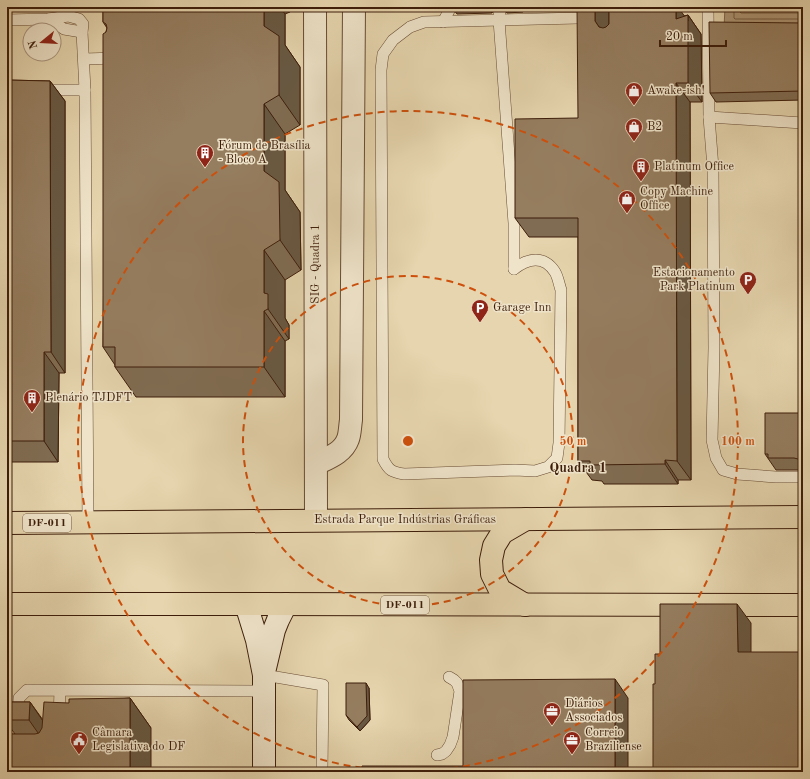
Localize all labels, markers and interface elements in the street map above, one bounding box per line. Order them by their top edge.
north arrow [22,22,62,62]
scale bar [660,22,726,48]
text: 20 m [666,31,693,43]
text: N [27,38,40,50]
shop icon: Awake-ish! [624,81,644,106]
place label: Awake-ish! [647,85,705,97]
shop icon: B2 [624,117,644,142]
place label: B2 [647,121,662,133]
place label: Fórum de Brasília - Bloco A [218,140,311,166]
building icon: Fórum de Brasília - Bloco A [195,143,215,168]
building icon: Platinum Office [631,157,651,182]
place label: Platinum Office [654,161,734,173]
place label: Copy Machine Office [640,186,713,212]
shop icon: Copy Machine Office [617,189,637,214]
street label: SIG - Quadra 1 [310,224,322,304]
place label: Estacionamento Park Platinum [653,267,735,293]
parking icon: Estacionamento Park Platinum [738,270,758,295]
parking icon: Garage Inn [470,298,490,323]
place label: Garage Inn [493,302,552,314]
building icon: Plenário TJDFT [22,388,42,413]
place label: Plenário TJDFT [45,392,132,404]
centre of rings [401,434,415,448]
text: 50 m [560,435,587,448]
text: 100 m [721,436,755,448]
district label: Quadra 1 [549,461,607,475]
road number: DF-011 [23,514,71,532]
street label: Estrada Parque Indústrias Gráficas [314,514,496,526]
road number: DF-011 [381,596,429,614]
place label: Diários Associados [565,698,622,724]
office icon: Diários Associados [542,701,562,726]
place label: Câmara Legislativa do DF [92,727,185,753]
place label: Correio Braziliense [585,727,642,753]
public building icon: Câmara Legislativa do DF [69,730,89,755]
office icon: Correio Braziliense [562,730,582,755]

